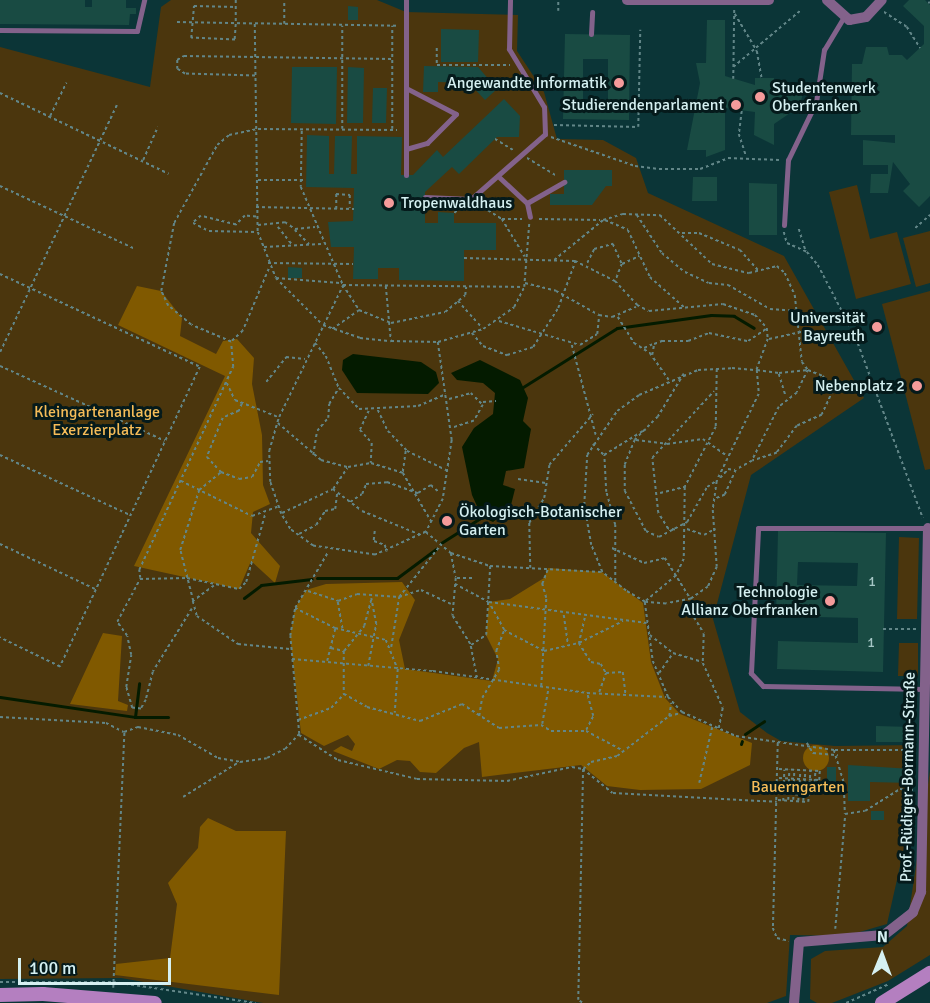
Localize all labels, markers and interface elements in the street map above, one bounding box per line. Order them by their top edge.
place label: Angewandte Informatik [447,73,607,93]
marker: Angewandte Informatik [612,76,626,90]
place label: Studentenwerk Oberfranken [772,78,876,116]
marker: Studentenwerk Oberfranken [753,90,767,104]
place label: Studierendenparlament [562,95,724,115]
marker: Studierendenparlament [729,98,743,112]
place label: Tropenwaldhaus [401,193,512,213]
marker: Tropenwaldhaus [382,196,396,210]
place label: Universität Bayreuth [790,308,865,346]
marker: Universität Bayreuth [870,320,884,334]
place label: Nebenplatz 2 [815,376,905,396]
marker: Nebenplatz 2 [910,379,924,393]
park label: Kleingartenanlage Exerzierplatz [34,402,160,440]
place label: Ökologisch-Botanischer Garten [459,502,622,540]
marker: Ökologisch-Botanischer Garten [440,514,454,528]
house number: 1 [868,574,876,590]
place label: Technologie Allianz Oberfranken [681,582,818,620]
marker: Technologie Allianz Oberfranken [823,594,837,608]
house number: 1 [867,635,875,651]
street label: Prof.-Rüdiger-Bormann-Straße [897,672,919,882]
park label: Bauerngarten [751,777,845,797]
north arrow [852,925,912,985]
text: N [877,927,888,947]
scale bar [21,946,174,984]
text: 100 m [29,957,76,979]

